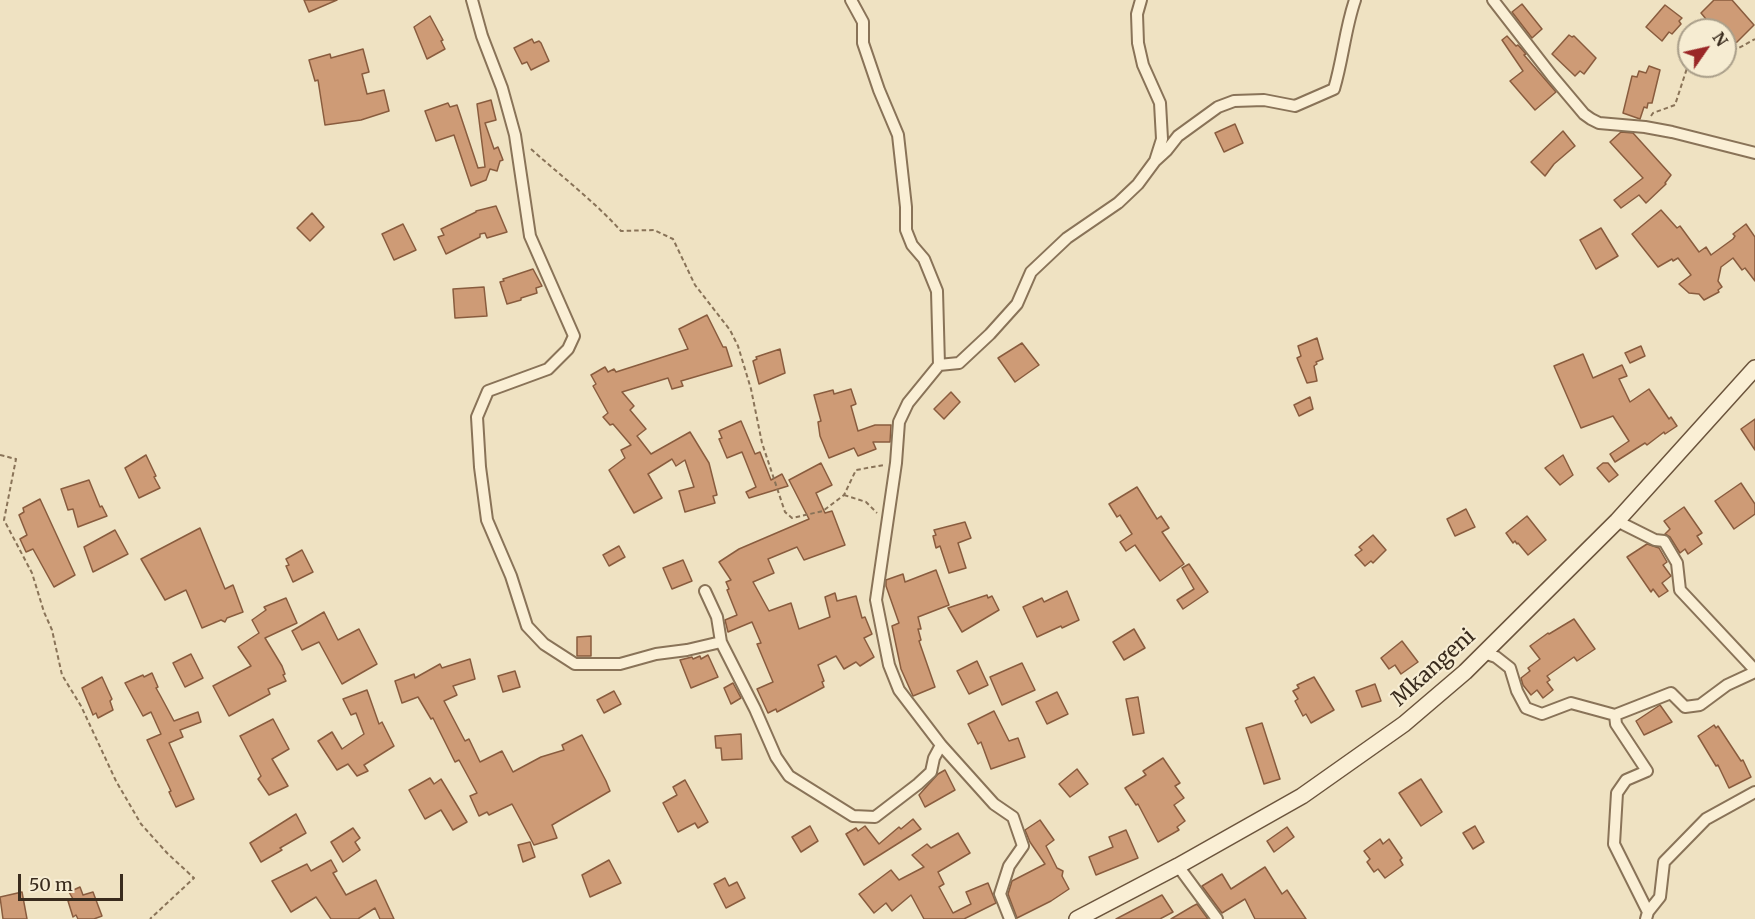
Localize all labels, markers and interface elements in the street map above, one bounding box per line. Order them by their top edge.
north arrow [1677,18,1737,78]
text: N [1708,28,1732,50]
street label: Mkangeni [1387,624,1481,712]
scale bar [21,862,126,900]
text: 50 m [29,873,73,896]

